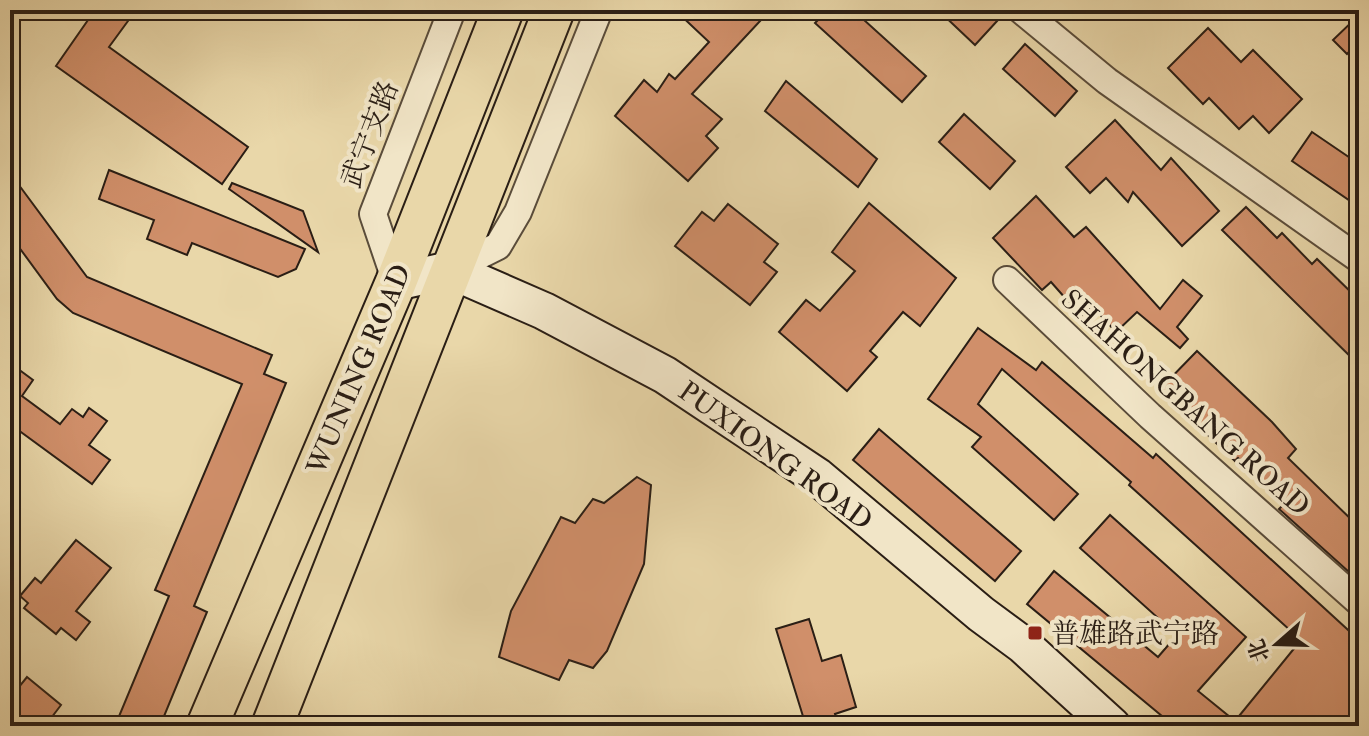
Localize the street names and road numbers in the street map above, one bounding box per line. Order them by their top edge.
street label: 武宁支路 [334,76,407,193]
street label: WUNING ROAD [299,259,419,481]
street label: SHAHONGBANG ROAD [1053,282,1317,524]
street label: PUXIONG ROAD [671,374,879,538]

